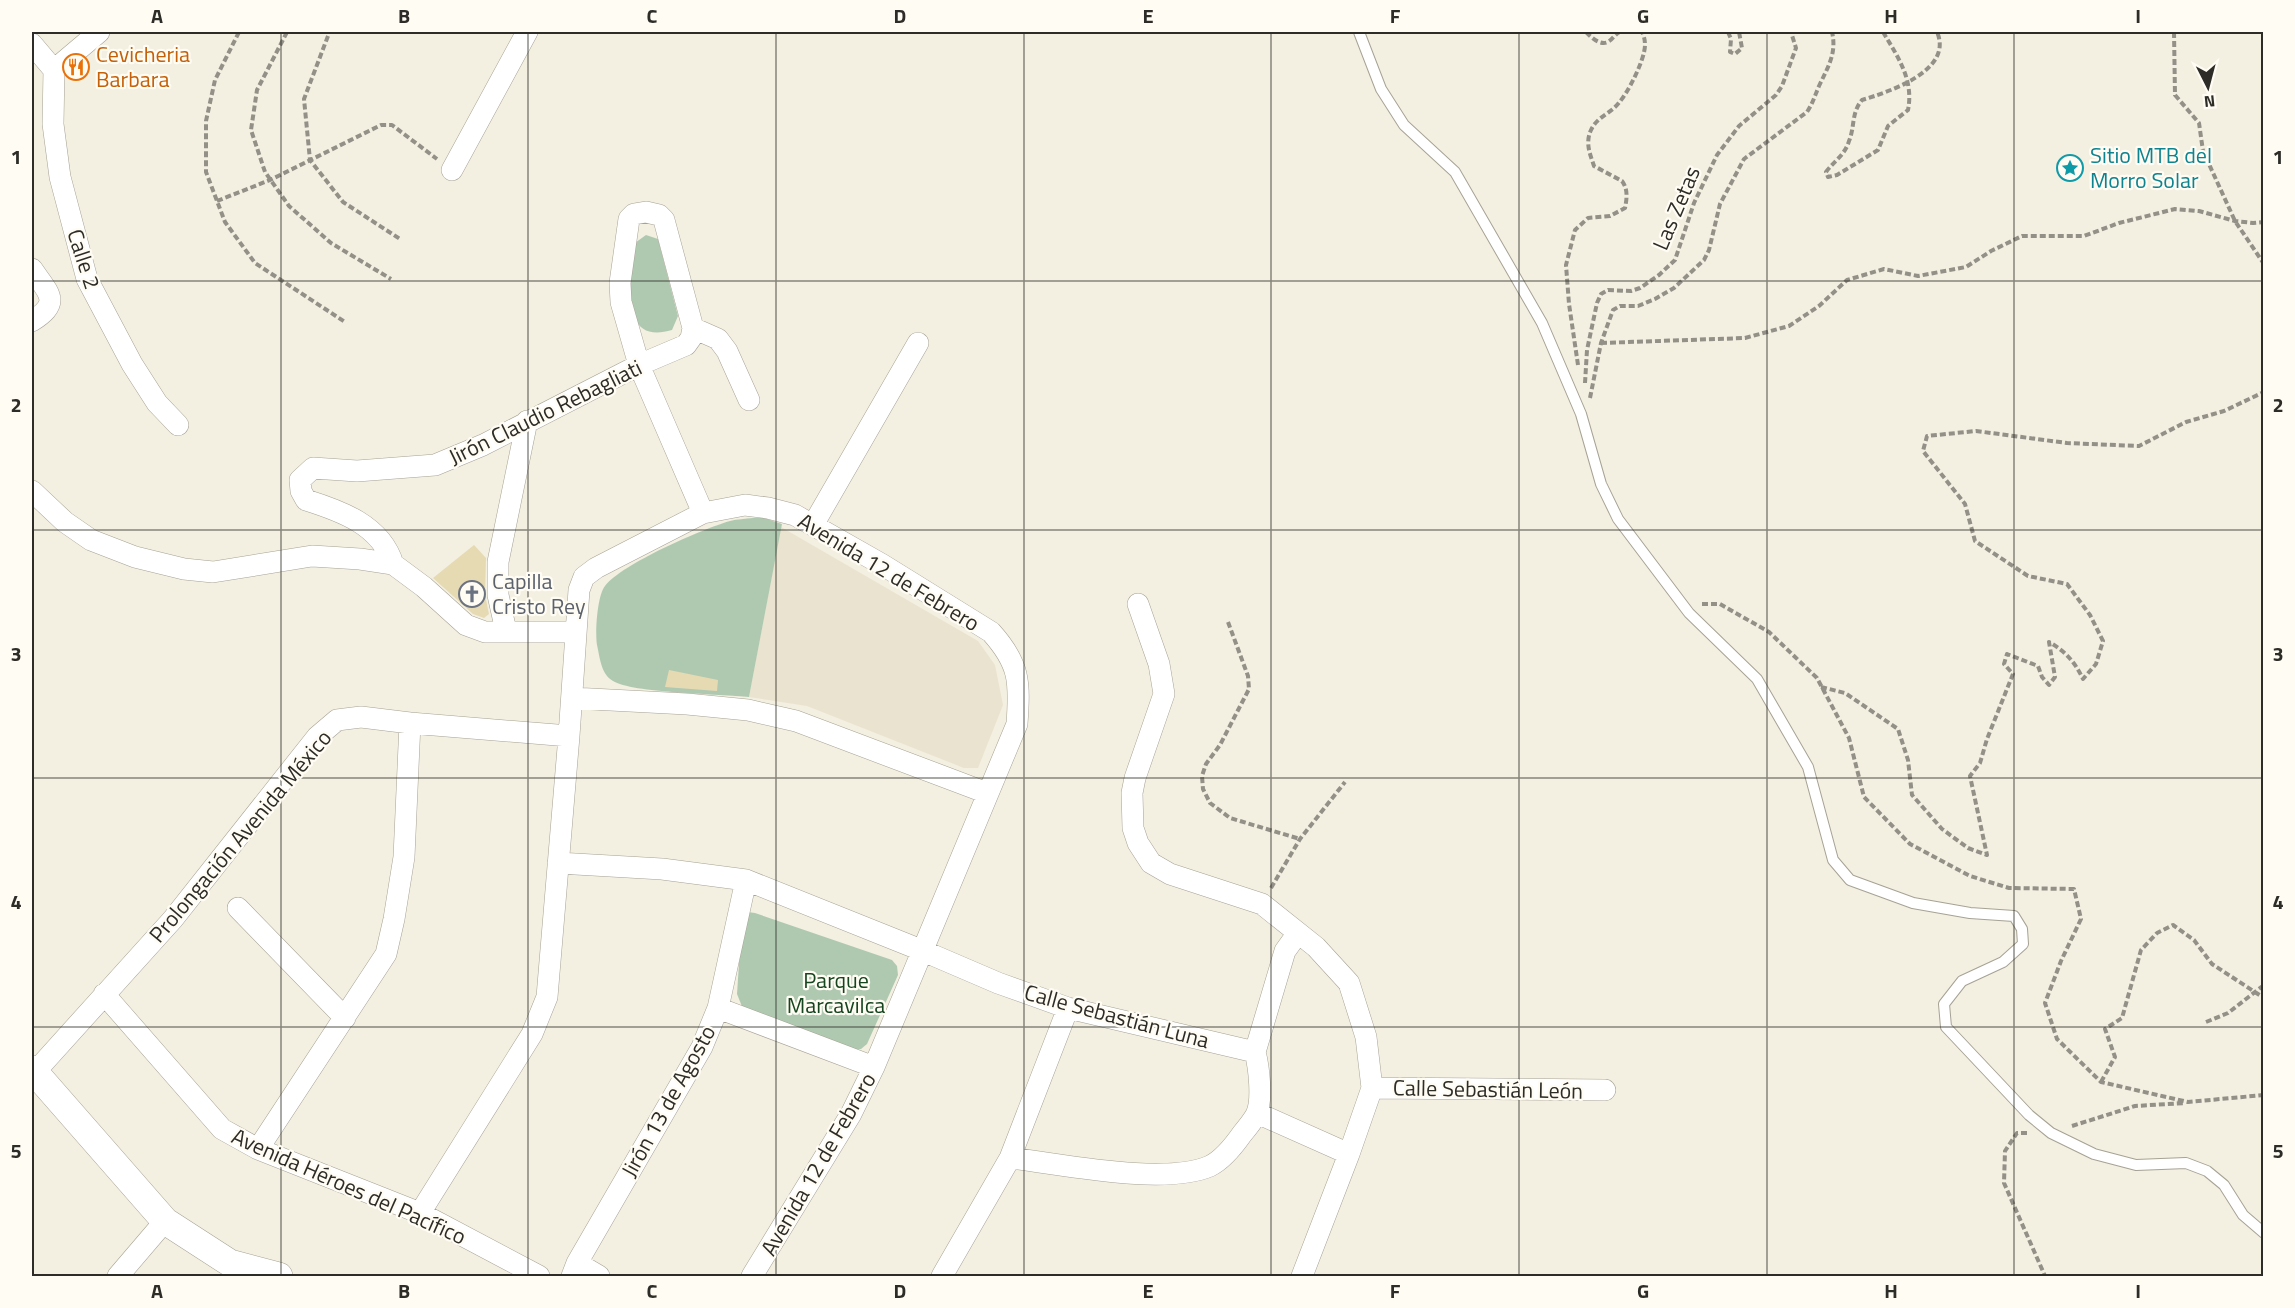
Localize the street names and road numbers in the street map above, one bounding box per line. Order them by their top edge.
street label: Las Zetas [1643,161,1709,255]
street label: Calle 2 [58,225,110,293]
street label: Jirón Claudio Rebagliati [443,350,647,474]
street label: Avenida 12 de Febrero [792,504,986,640]
street label: Prolongación Avenida México [140,722,340,950]
street label: Calle Sebastián Luna [1021,975,1213,1057]
street label: Jirón 13 de Agosto [612,1019,724,1183]
street label: Avenida 12 de Febrero [752,1066,884,1262]
street label: Calle Sebastián León [1393,1070,1583,1108]
street label: Avenida Héroes del Pacífico [226,1119,472,1253]

